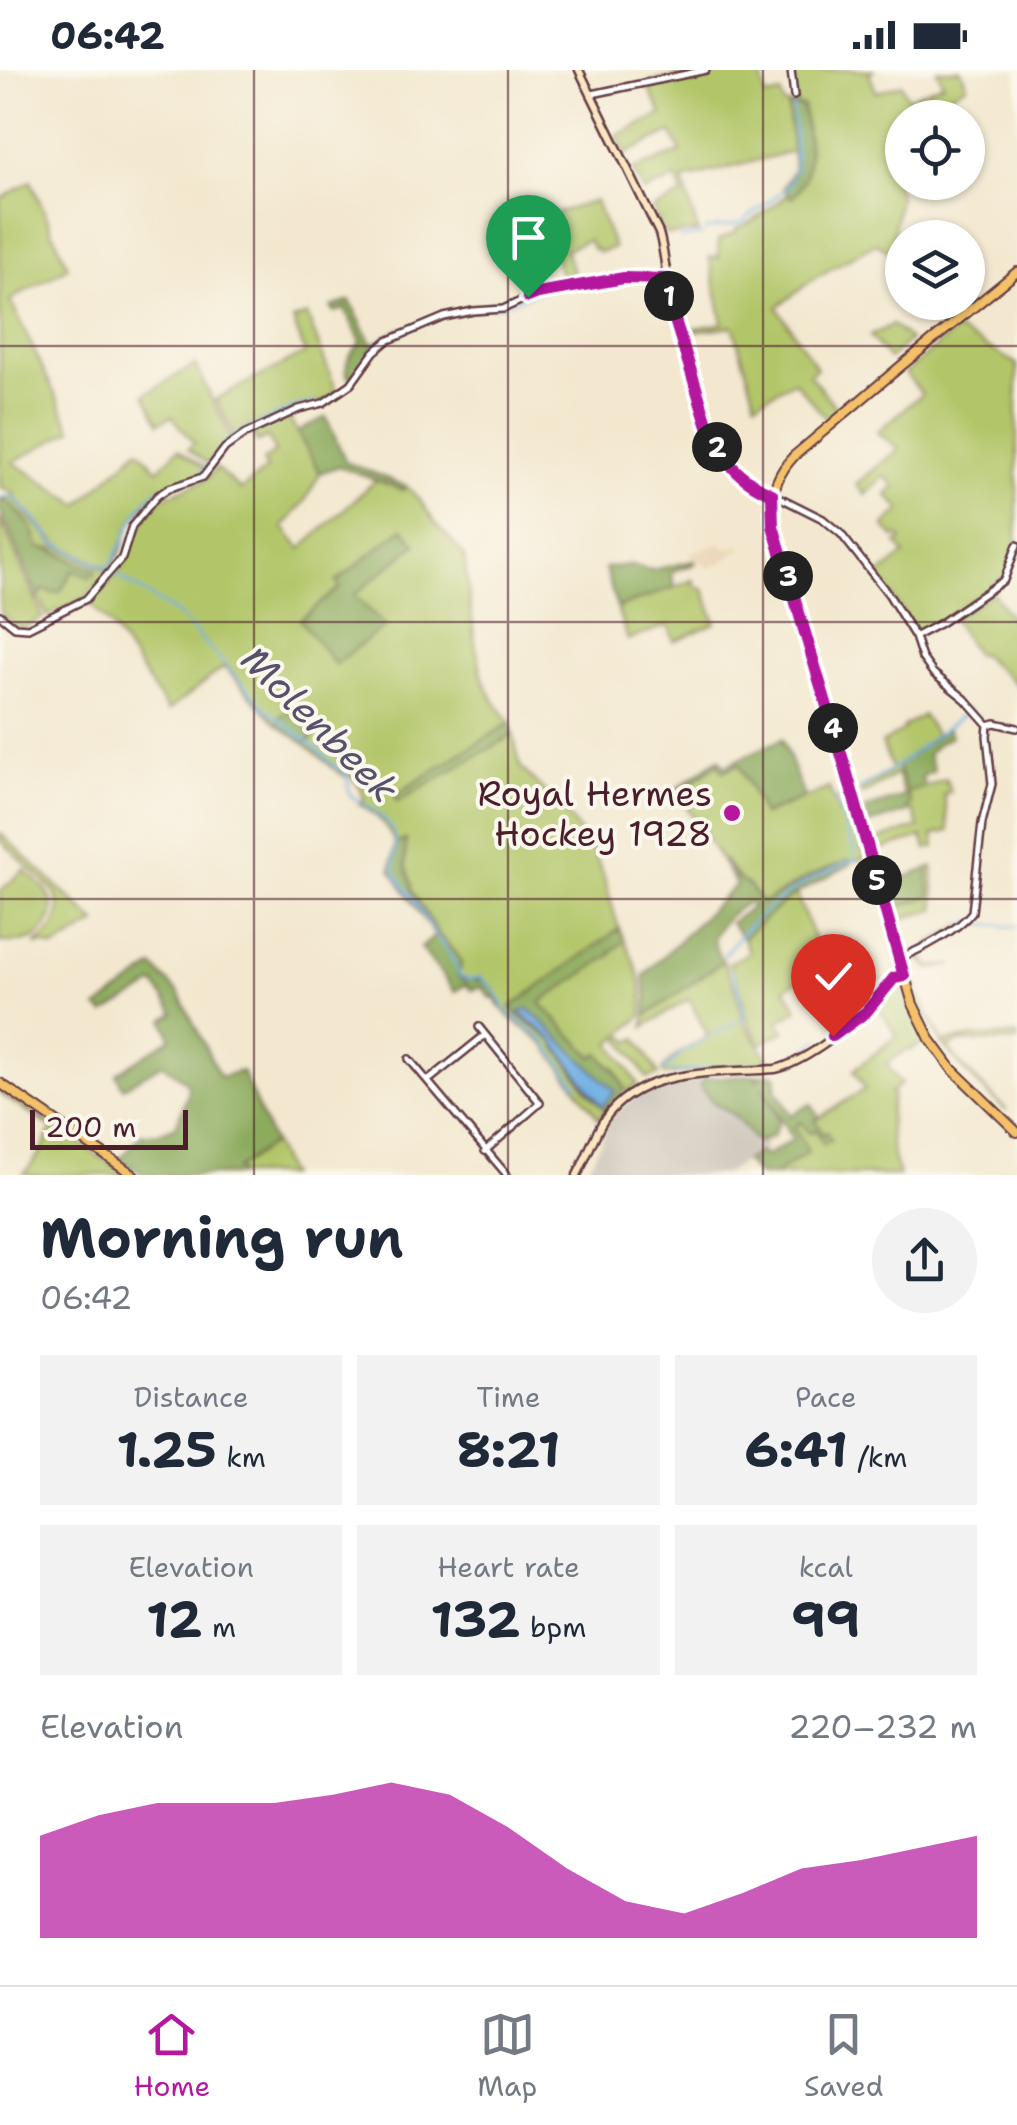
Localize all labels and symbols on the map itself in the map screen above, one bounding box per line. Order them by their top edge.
pin [486,195,571,298]
pin: 1 [644,271,694,321]
pin: 2 [692,422,742,472]
pin: 3 [763,551,813,601]
water label: Molenbeek [230,634,410,814]
pin: 4 [808,703,858,753]
place label: Royal Hermes Hockey 1928 [477,770,712,857]
marker: Royal Hermes Hockey 1928 [721,802,743,824]
pin: 5 [852,855,902,905]
pin [791,934,876,1037]
scale bar [30,1105,188,1150]

